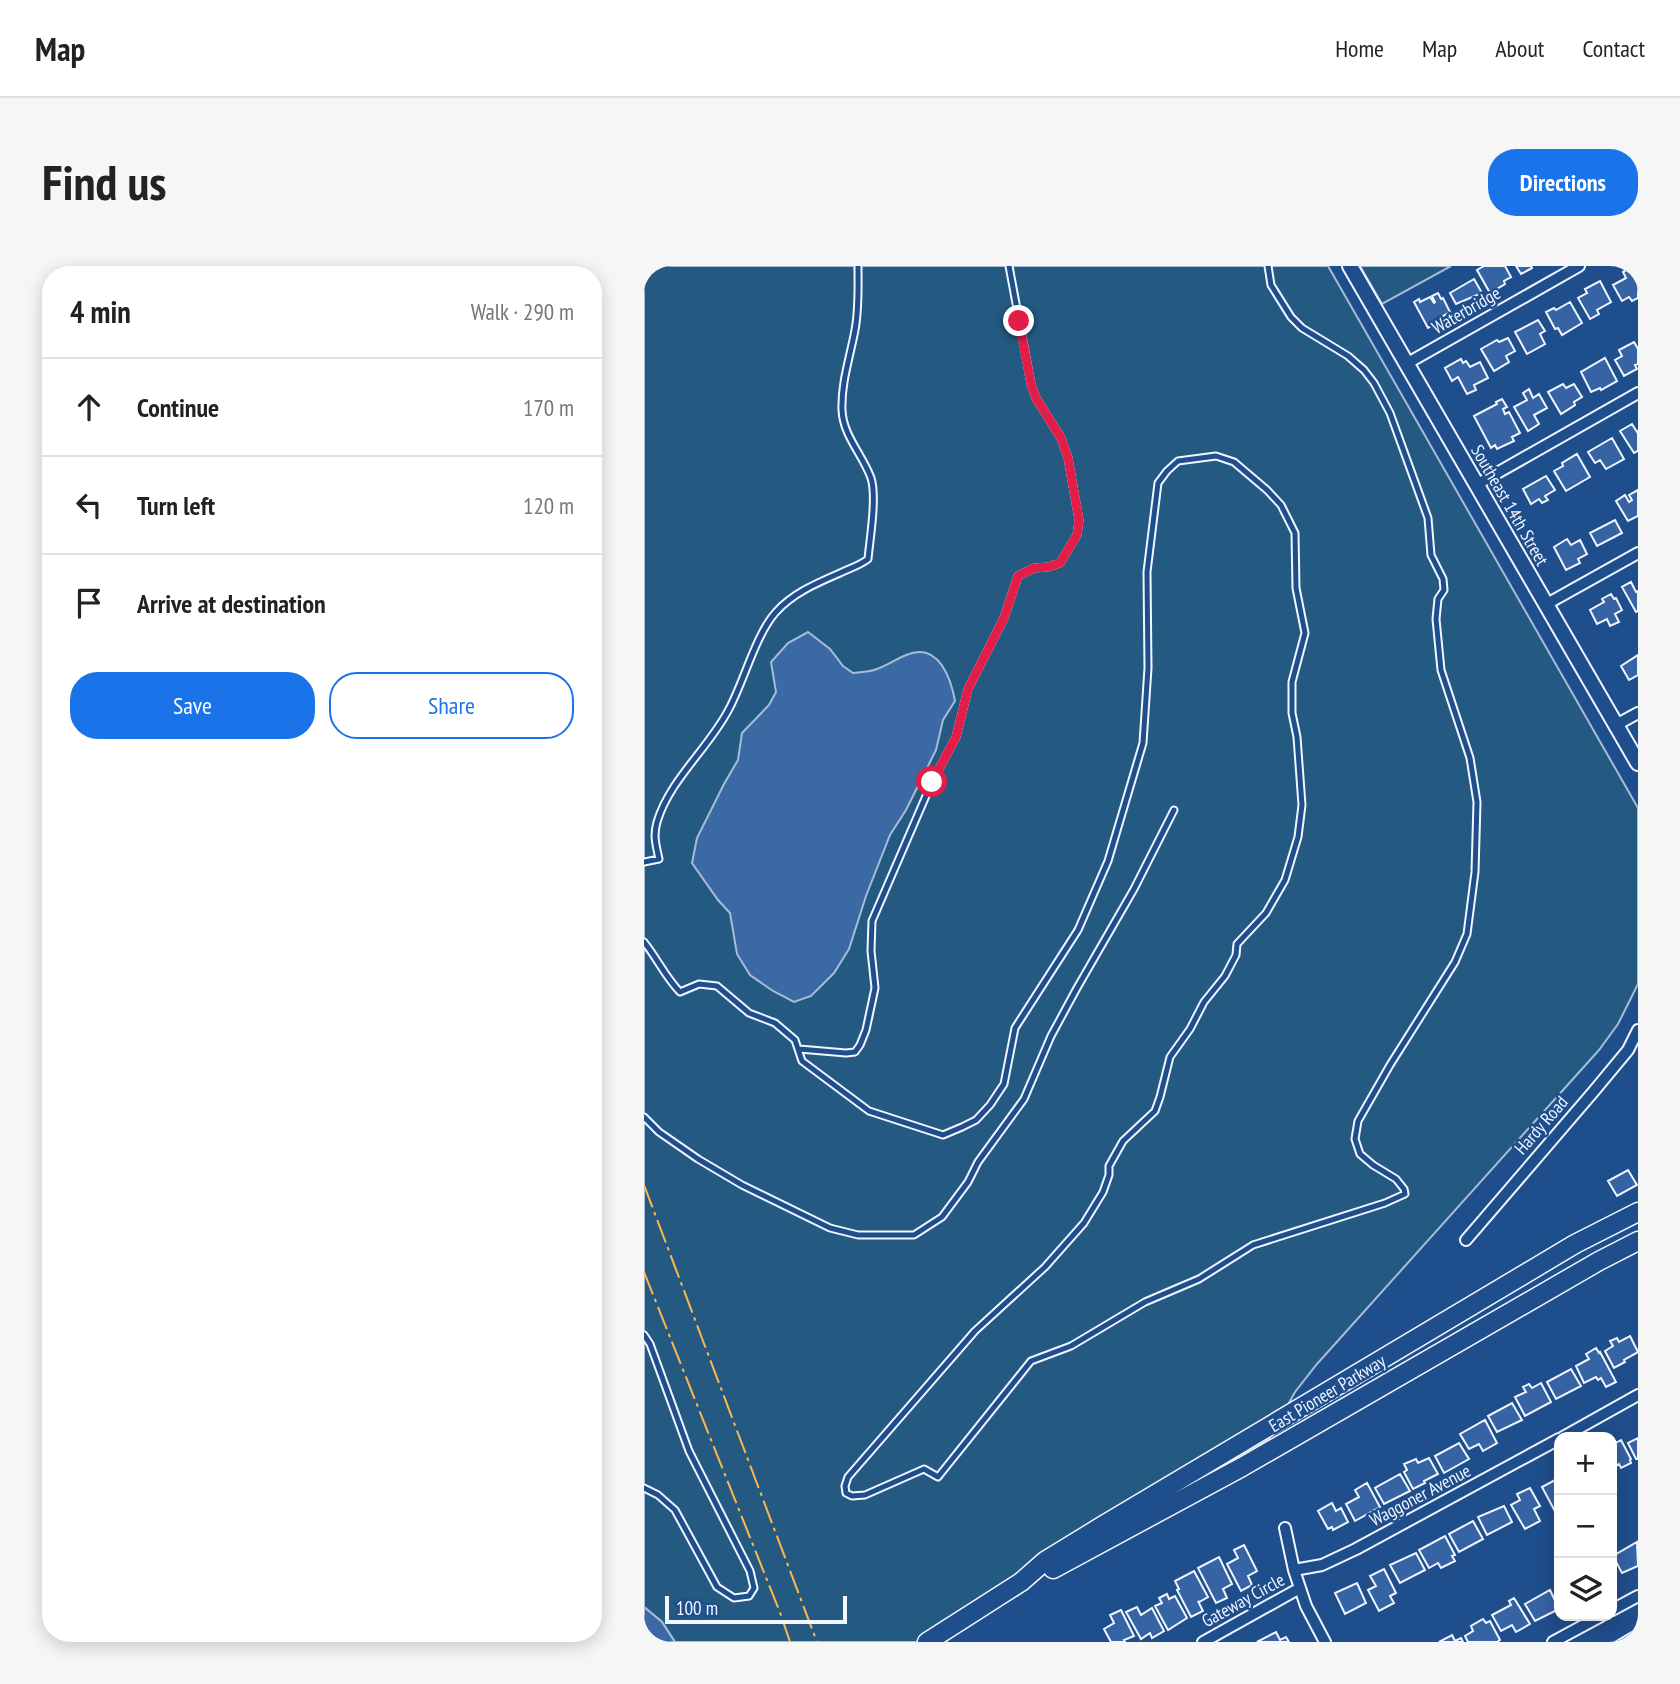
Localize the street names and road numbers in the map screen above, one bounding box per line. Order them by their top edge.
street label: Waterbridge [1428,281,1504,339]
street label: Southeast 14th Street [1466,440,1554,570]
street label: Hardy Road [1509,1091,1573,1159]
street label: East Pioneer Parkway [1264,1349,1390,1437]
street label: Waggoner Avenue [1366,1459,1474,1531]
street label: Gateway Circle [1198,1568,1288,1632]

